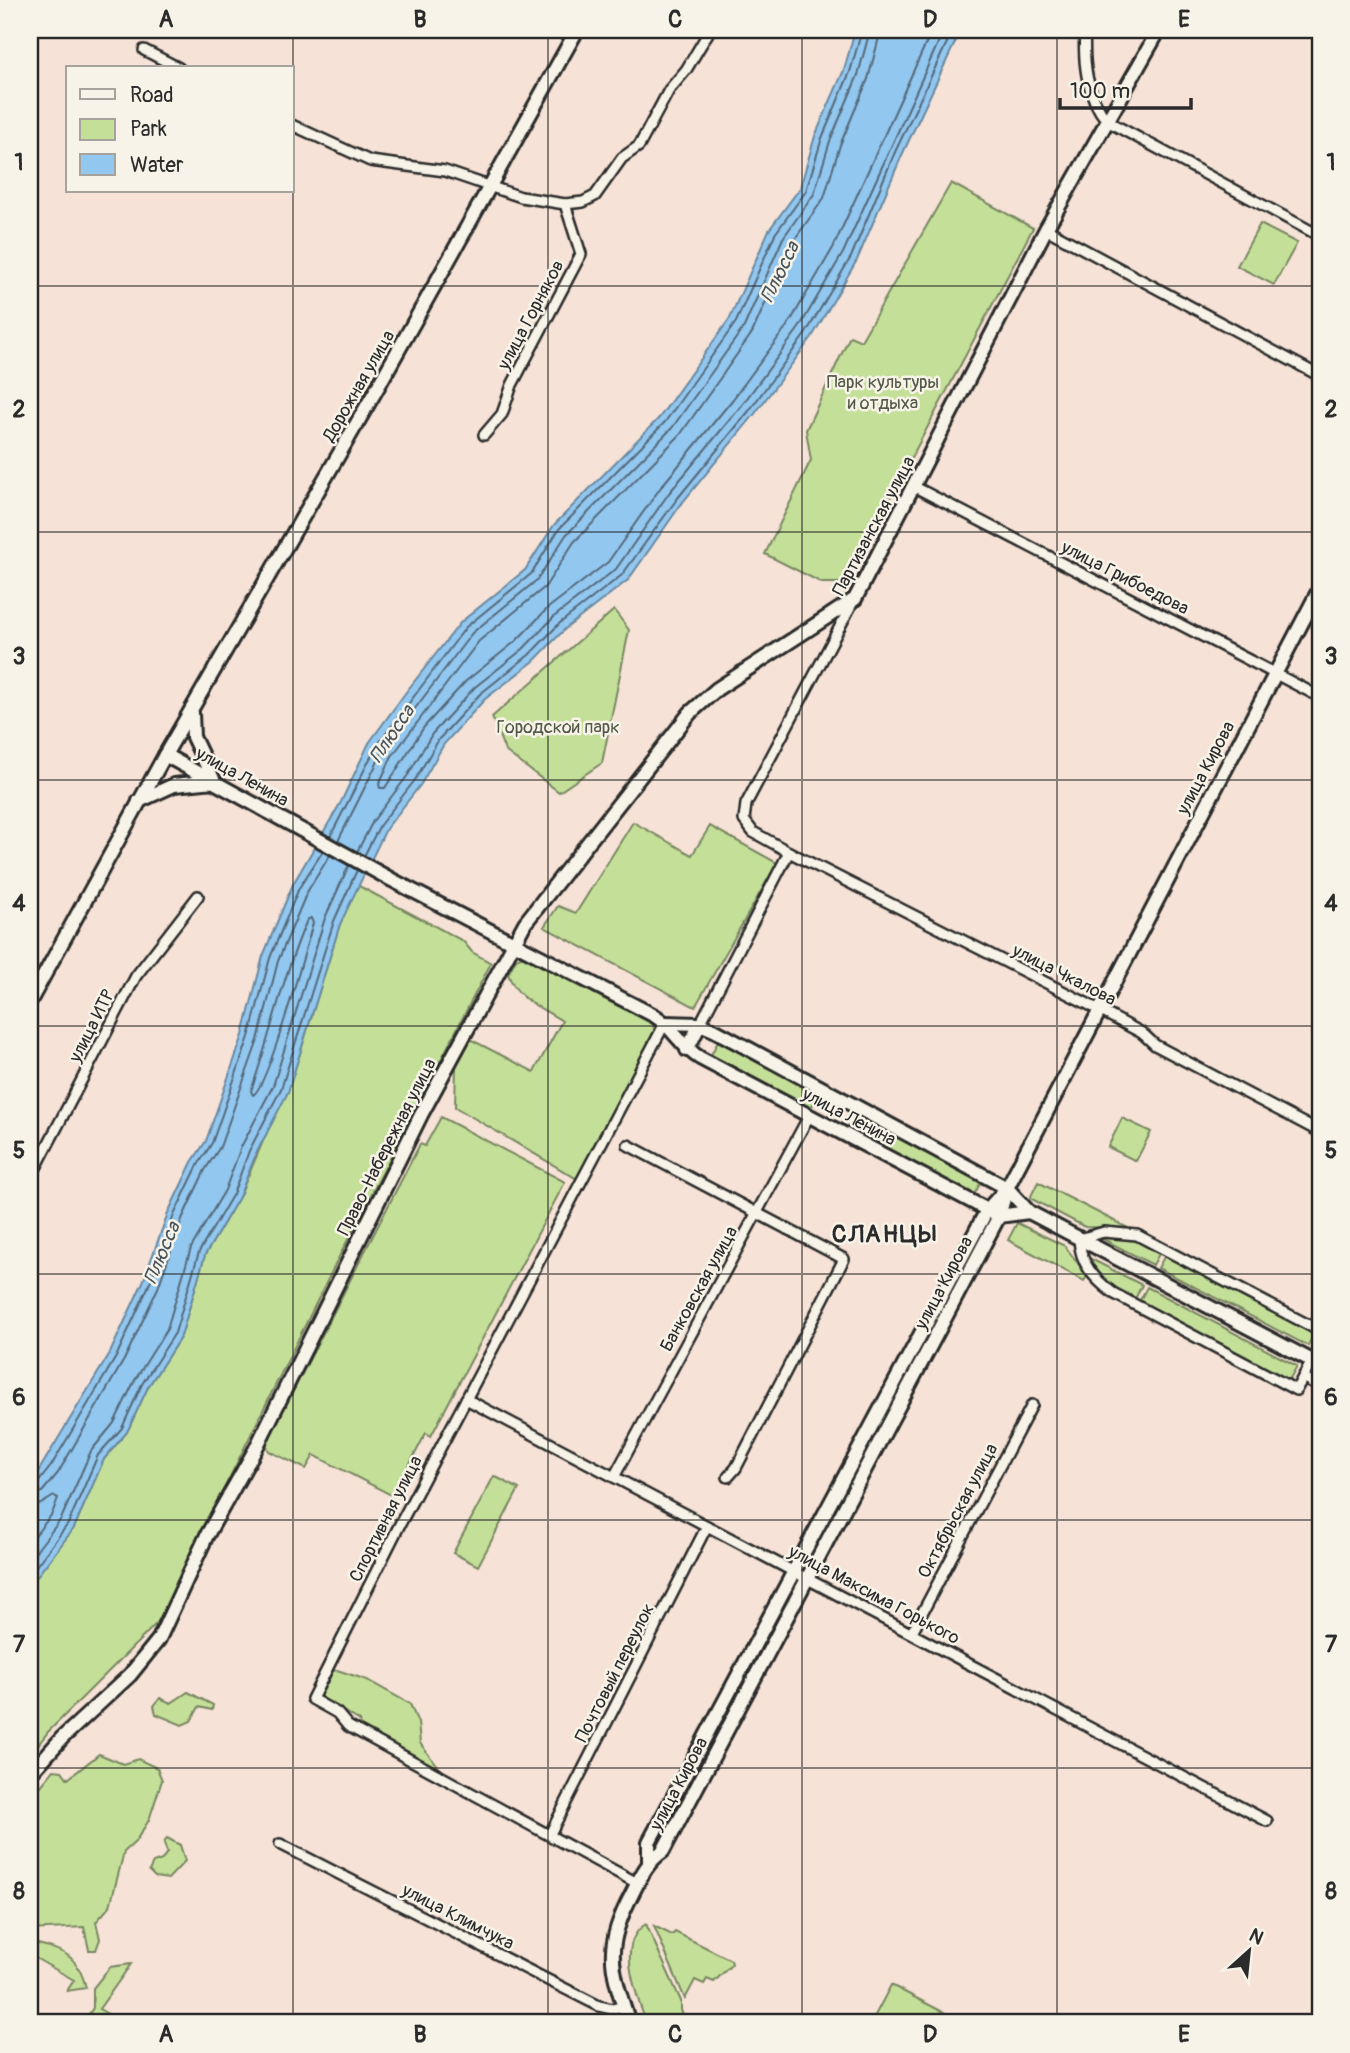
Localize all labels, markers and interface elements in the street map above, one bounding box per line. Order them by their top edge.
text: A [159,5,174,34]
text: B [413,5,427,34]
text: C [668,5,682,34]
text: D [923,5,937,34]
text: E [1178,5,1190,34]
legend [66,66,294,192]
scale bar [1060,66,1191,110]
text: 100 m [1070,78,1130,105]
text: Road [130,82,174,109]
text: Park [130,116,167,143]
text: 1 [15,148,24,177]
text: 1 [1327,148,1336,177]
text: Water [130,152,184,179]
water label: Плюсса [755,237,805,306]
street label: улица Горняков [492,256,570,375]
street label: Дорожная улица [317,326,400,447]
park label: Парк культуры и отдыха [827,371,939,415]
text: 2 [13,395,26,424]
text: 2 [1325,395,1338,424]
street label: Партизанская улица [828,452,920,600]
street label: улица Грибоедова [1056,535,1193,620]
text: 3 [13,642,25,671]
text: 3 [1325,642,1337,671]
water label: Плюсса [364,700,421,767]
park label: Городской парк [496,716,620,739]
street label: улица Кирова [1171,717,1240,820]
street label: улица Ленина [191,742,293,812]
text: 4 [12,889,26,918]
text: 4 [1324,889,1338,918]
street label: улица Чкалова [1007,939,1120,1011]
street label: улица ИТР [63,986,120,1067]
street label: Право-Набережная улица [332,1055,442,1239]
street label: улица Ленина [797,1082,900,1151]
text: 5 [13,1136,25,1165]
text: 5 [1325,1136,1337,1165]
water label: Плюсса [138,1218,186,1287]
district label: СЛАНЦЫ [832,1220,938,1249]
street label: Банковская улица [655,1222,743,1356]
street label: улица Кирова [909,1232,978,1335]
text: 6 [12,1383,26,1412]
text: 6 [1324,1383,1338,1412]
street label: Октябрьская улица [913,1440,1003,1582]
street label: Спортивная улица [344,1452,428,1586]
street label: улица Максима Горького [784,1540,964,1650]
street label: Почтовый переулок [570,1600,660,1746]
text: 7 [13,1630,26,1659]
text: 7 [1325,1630,1338,1659]
street label: улица Кирова [644,1733,713,1836]
text: 8 [13,1877,25,1906]
text: 8 [1325,1877,1337,1906]
street label: улица Климчука [397,1878,518,1955]
north arrow [1214,1916,1284,1986]
text: N [1245,1923,1268,1950]
text: A [159,2020,174,2049]
text: B [413,2020,427,2049]
text: C [668,2020,682,2049]
text: D [923,2020,937,2049]
text: E [1178,2020,1190,2049]

